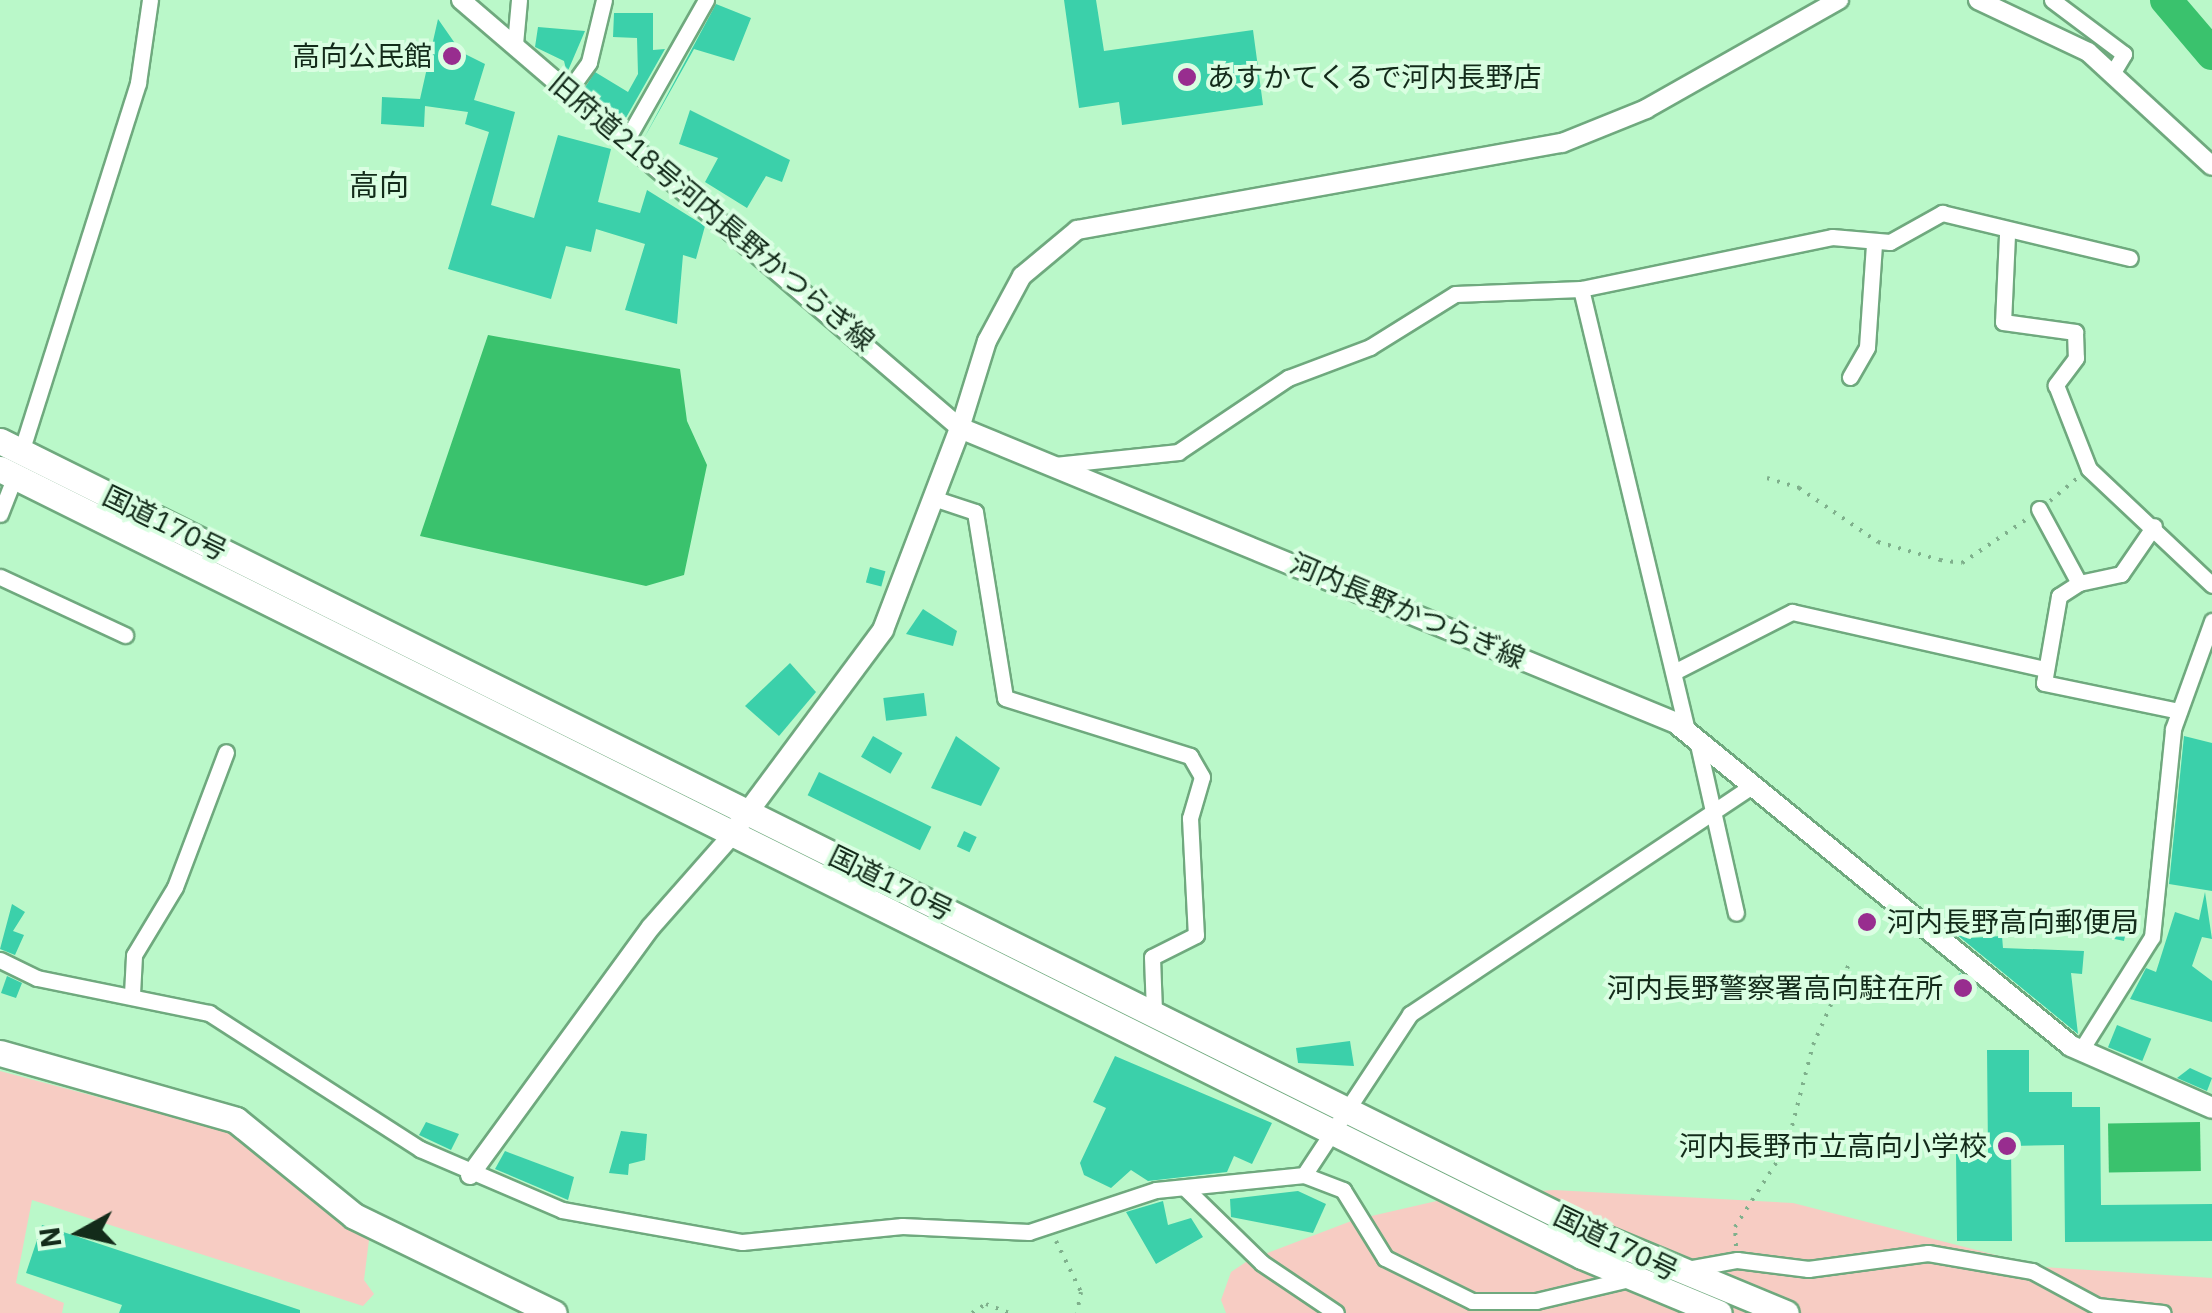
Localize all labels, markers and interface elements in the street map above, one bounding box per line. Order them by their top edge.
place label: 高向公民館 [292,39,432,73]
marker: 高向公民館 [441,45,463,67]
place label: あすかてくるで河内長野店 [1207,60,1543,94]
street label: 旧府道218号河内長野かつらぎ線 [542,66,882,358]
marker: あすかてくるで河内長野店 [1176,66,1198,88]
district label: 高向 [349,167,409,203]
street label: 国道170号 [97,478,233,568]
street label: 河内長野かつらぎ線 [1285,546,1531,676]
street label: 国道170号 [823,838,959,928]
place label: 河内長野高向郵便局 [1887,905,2139,939]
marker: 河内長野高向郵便局 [1856,911,1878,933]
place label: 河内長野警察署高向駐在所 [1607,971,1943,1005]
marker: 河内長野警察署高向駐在所 [1952,977,1974,999]
place label: 河内長野市立高向小学校 [1679,1129,1987,1163]
marker: 河内長野市立高向小学校 [1996,1135,2018,1157]
north arrow [30,1183,130,1283]
street label: 国道170号 [1548,1198,1684,1288]
text: N [30,1225,70,1250]

